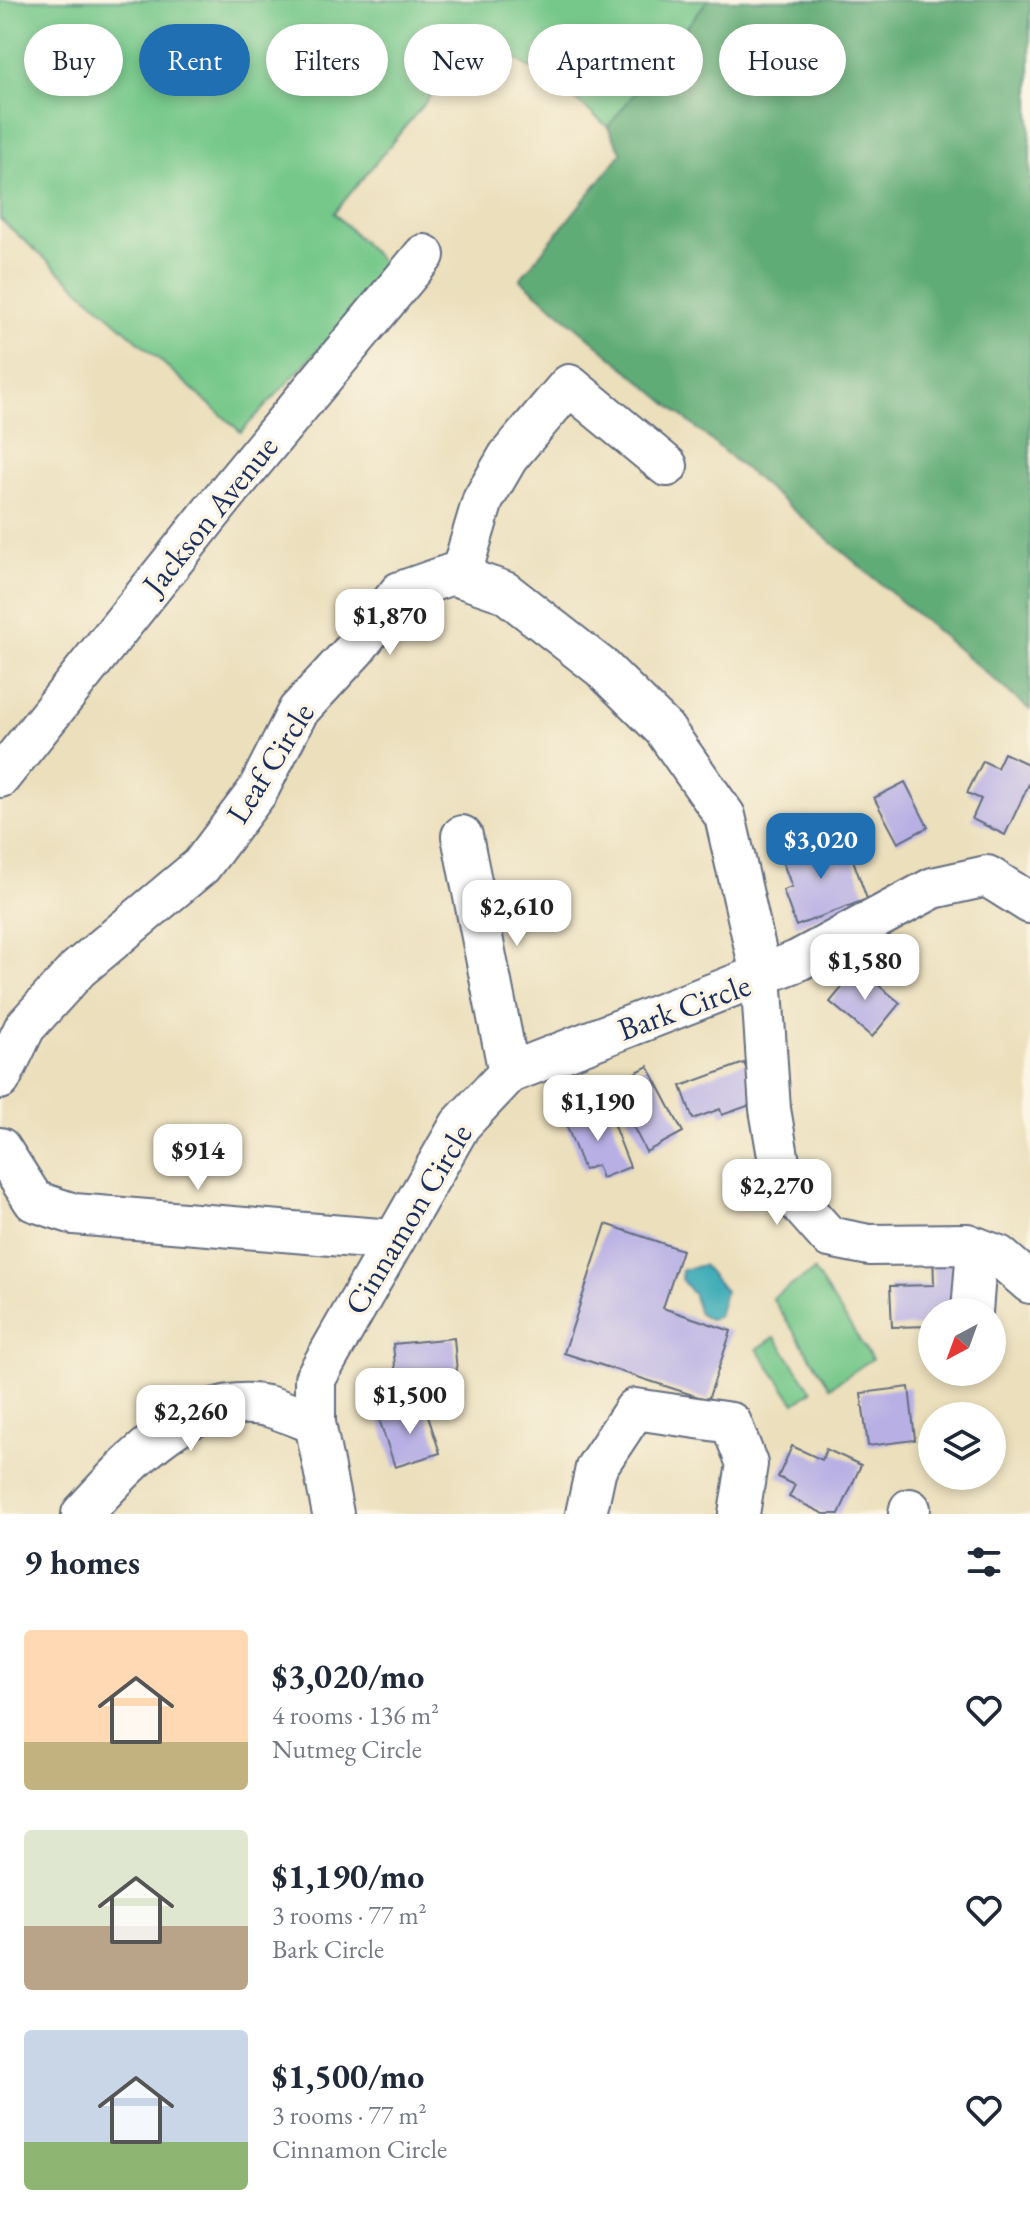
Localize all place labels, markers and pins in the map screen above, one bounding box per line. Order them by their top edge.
pin: $1,870 [325,589,455,657]
pin: $3,020 [756,813,886,881]
pin: $2,610 [452,880,582,948]
pin: $1,580 [800,934,930,1002]
pin: $1,190 [533,1075,663,1143]
pin: $914 [151,1124,245,1192]
pin: $2,270 [712,1159,842,1227]
pin: $1,500 [345,1368,475,1436]
pin: $2,260 [126,1385,256,1453]

